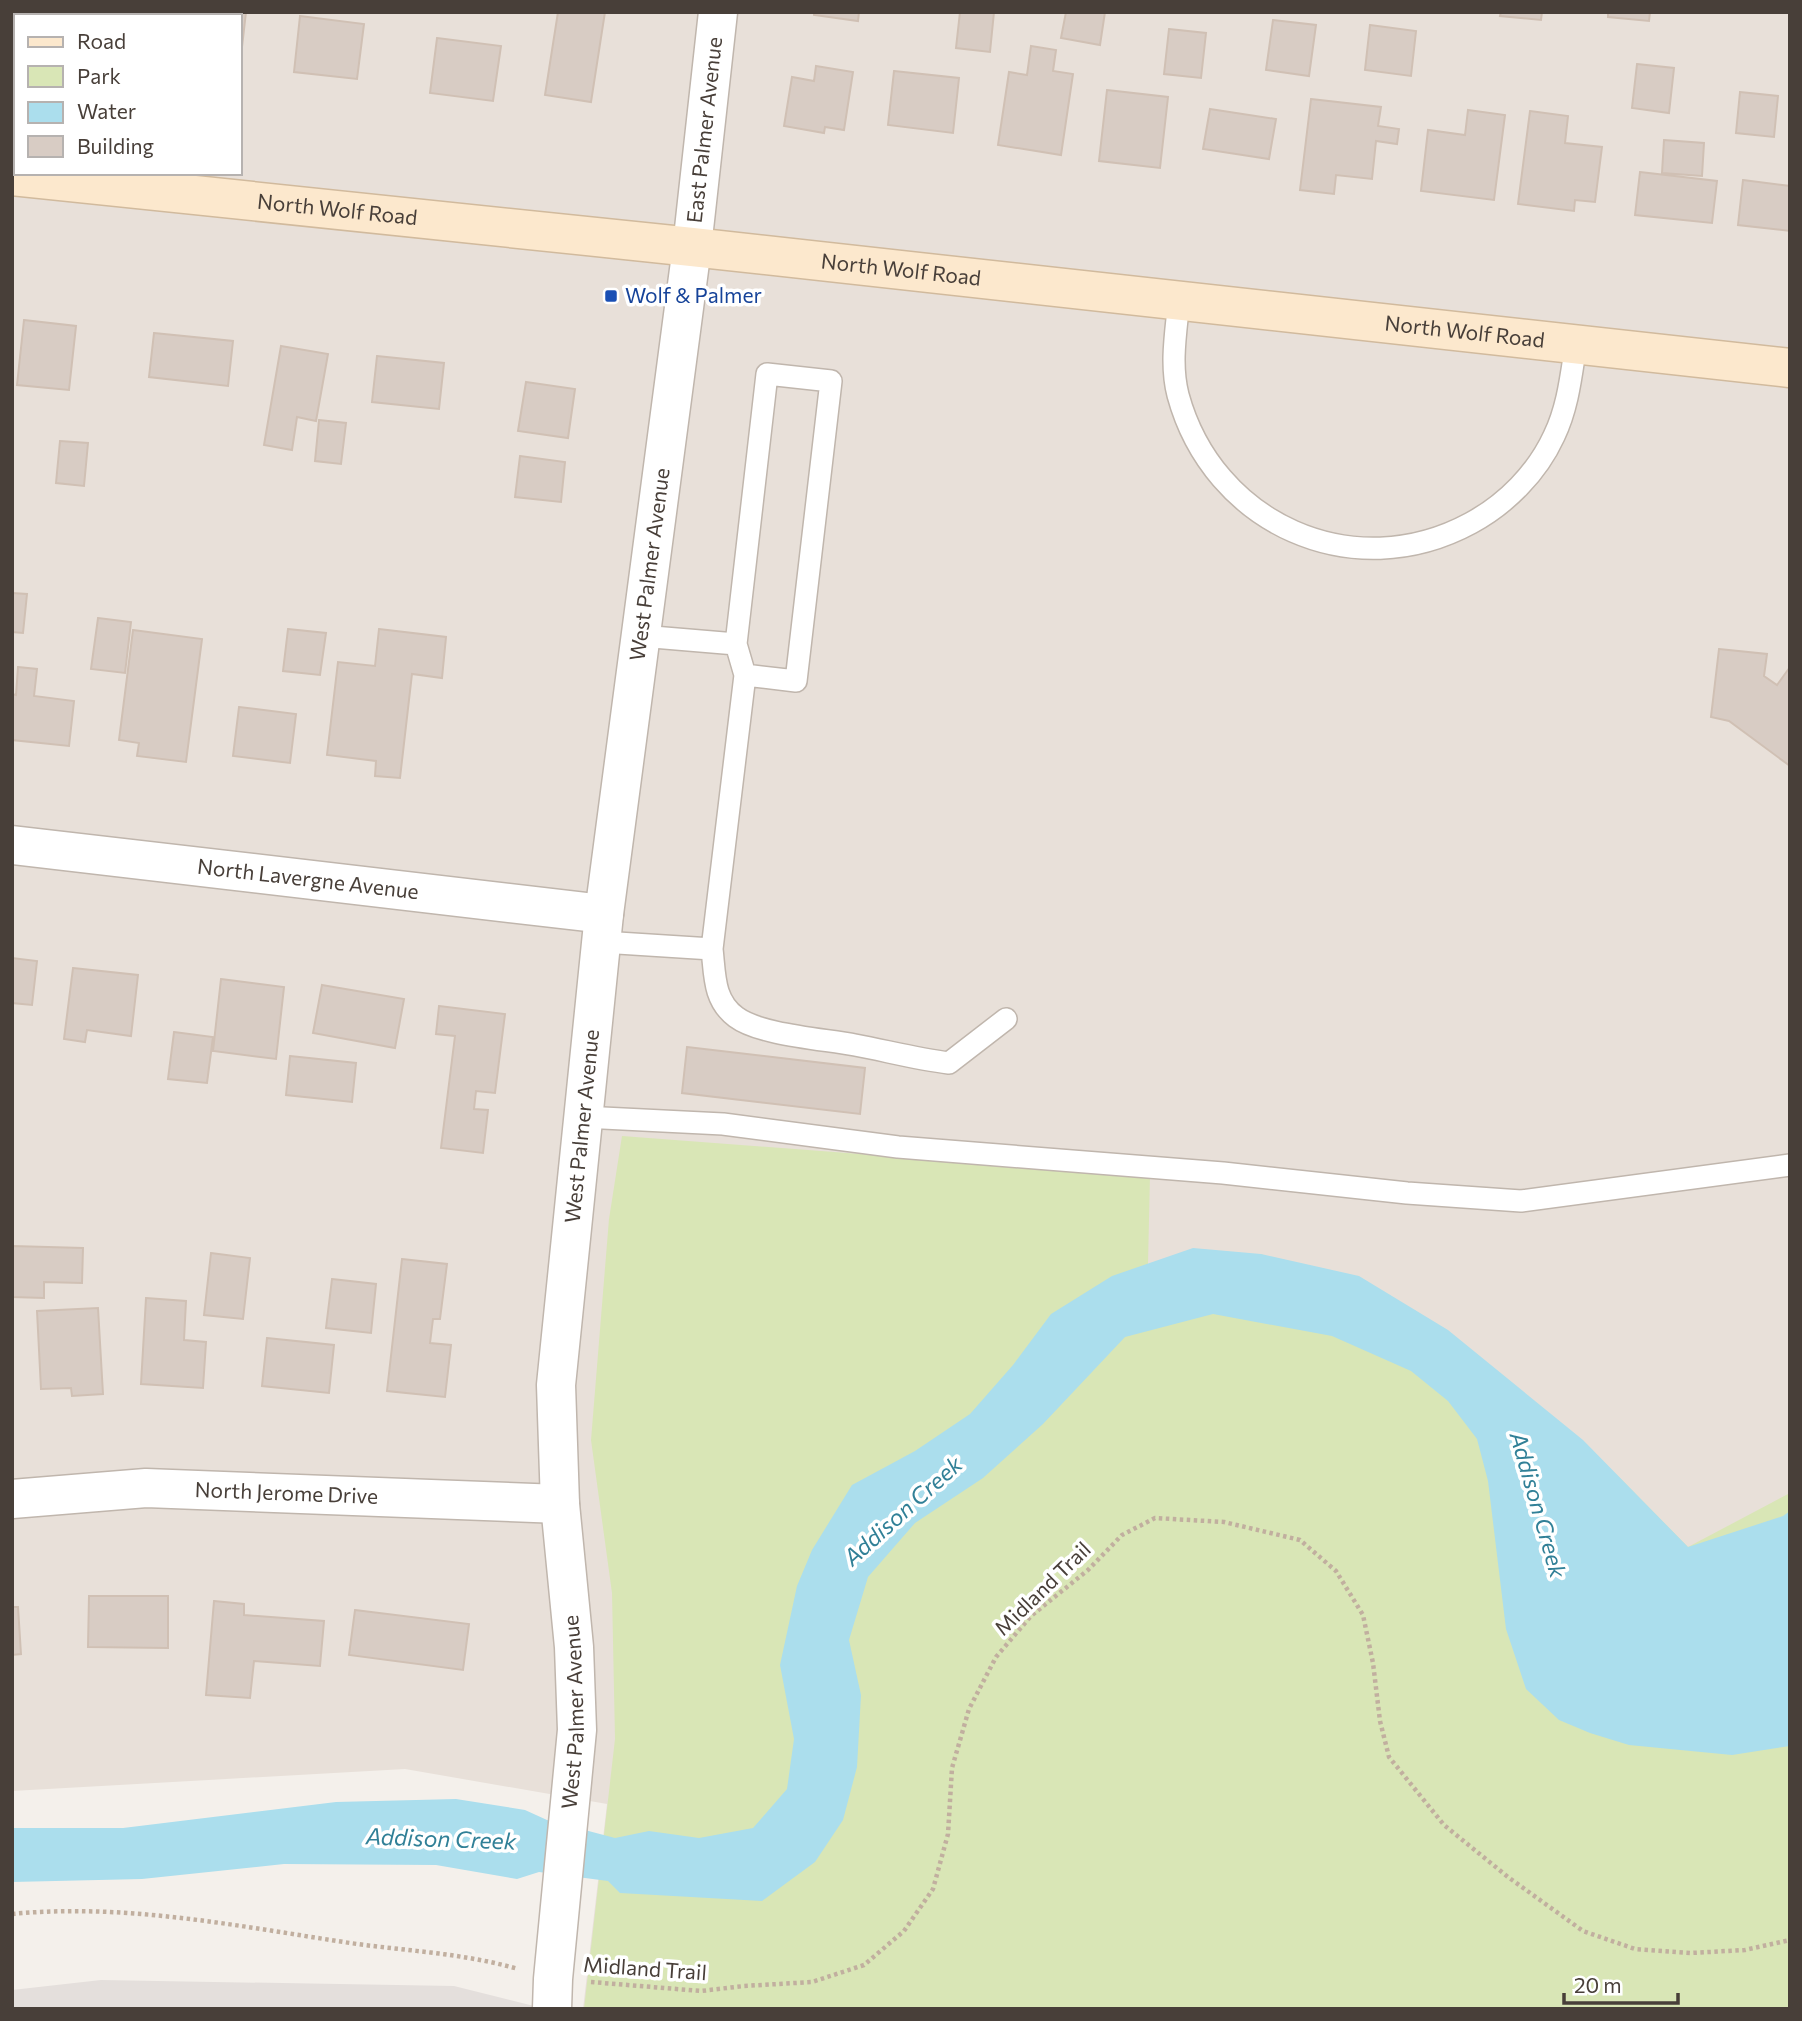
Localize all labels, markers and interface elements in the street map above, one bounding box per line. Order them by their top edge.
legend [14,14,242,175]
text: Road [77,28,126,53]
street label: East Palmer Avenue [681,35,726,224]
text: Park [77,63,121,88]
text: Water [77,98,136,123]
text: Building [77,133,154,158]
street label: North Wolf Road [256,188,419,229]
street label: North Wolf Road [820,247,982,290]
place label: Wolf & Palmer [625,282,762,307]
marker: Wolf & Palmer [603,288,619,304]
street label: North Wolf Road [1384,309,1546,352]
street label: West Palmer Avenue [624,466,674,662]
street label: North Lavergne Avenue [196,853,420,903]
street label: West Palmer Avenue [559,1028,603,1224]
water label: Addison Creek [1504,1428,1573,1581]
water label: Addison Creek [836,1449,968,1572]
street label: North Jerome Drive [194,1476,379,1508]
street label: Midland Trail [989,1536,1095,1640]
street label: West Palmer Avenue [555,1614,588,1810]
water label: Addison Creek [364,1821,517,1855]
street label: Midland Trail [583,1951,708,1984]
scale bar [1564,1962,1678,2006]
text: 20 m [1574,1972,1622,1997]

